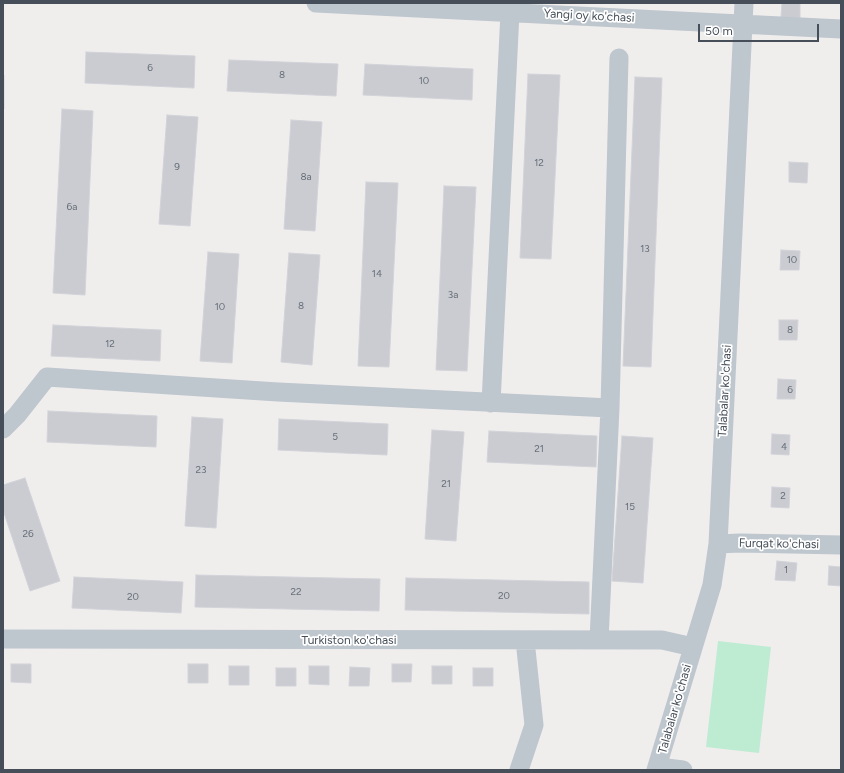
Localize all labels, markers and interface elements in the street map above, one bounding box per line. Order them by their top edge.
street label: Yangi oy ko'chasi [543,6,635,26]
scale bar [700,16,821,42]
text: 50 m [705,24,733,38]
house number: 6 [147,62,153,74]
house number: 8 [279,69,285,81]
house number: 10 [419,75,429,87]
house number: 12 [534,157,544,169]
house number: 9 [174,161,180,173]
house number: 8a [300,171,312,183]
house number: 6a [67,201,77,213]
house number: 13 [640,243,650,255]
house number: 10 [787,254,797,266]
house number: 14 [372,268,382,280]
house number: 3a [448,289,458,301]
house number: 8 [298,300,304,312]
house number: 10 [215,301,225,313]
house number: 8 [787,324,793,336]
house number: 12 [105,338,115,350]
street label: Talabalar ko'chasi [715,344,735,438]
house number: 6 [787,384,793,396]
house number: 5 [332,431,338,443]
house number: 4 [781,441,787,453]
house number: 21 [534,443,544,455]
house number: 23 [195,464,207,476]
house number: 21 [441,478,451,490]
house number: 2 [780,490,786,502]
house number: 15 [625,501,635,513]
house number: 26 [22,528,34,540]
street label: Furqat ko'chasi [739,536,819,552]
house number: 1 [784,564,788,576]
house number: 22 [290,586,302,598]
house number: 20 [498,590,510,602]
house number: 20 [127,591,139,603]
street label: Turkiston ko'chasi [302,633,396,647]
street label: Talabalar ko'chasi [655,663,695,755]

